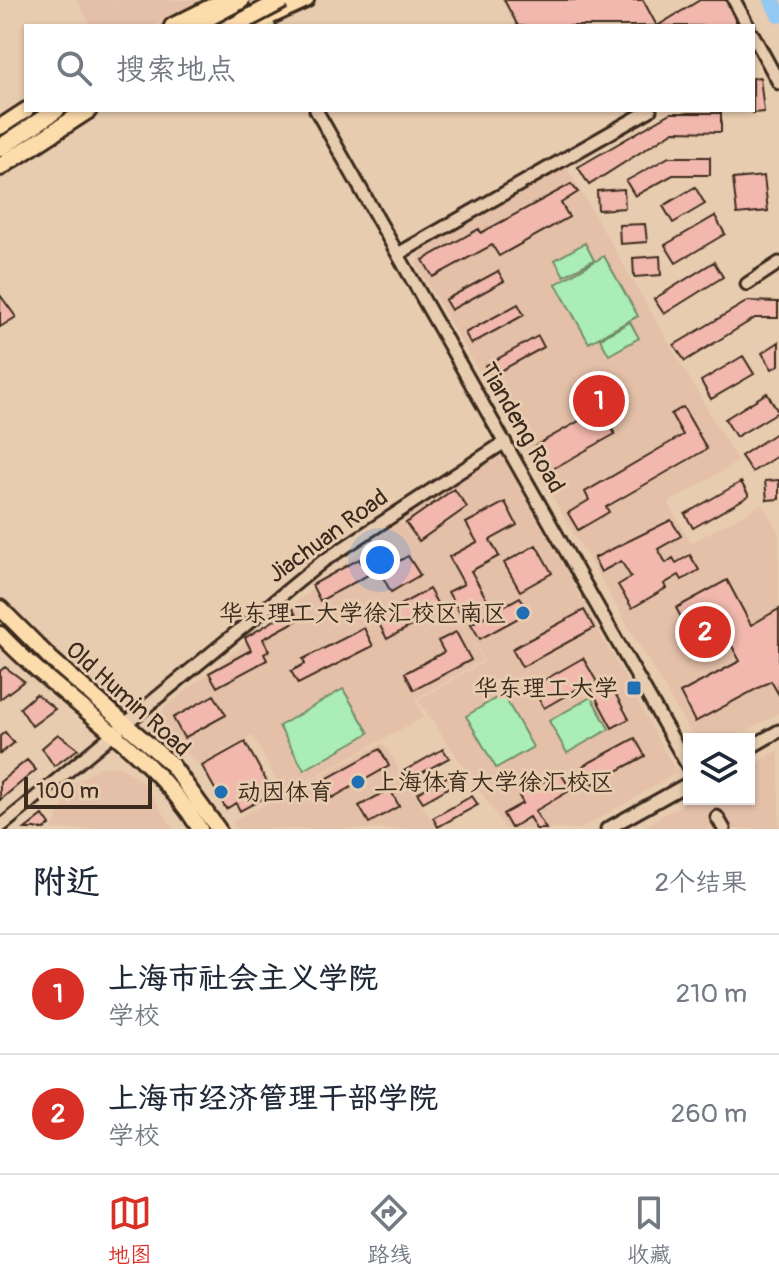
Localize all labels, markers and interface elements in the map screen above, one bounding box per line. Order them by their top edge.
search box [24,24,755,112]
icon: search [52,46,96,90]
text: 搜索地点 [116,51,236,88]
street label: Tiandeng Road [473,358,571,498]
pin: 1 [573,371,625,431]
street label: Jiachuan Road [262,483,394,589]
your location [360,540,400,580]
place label: 华东理工大学徐汇校区南区 [219,599,507,628]
pin: 2 [679,602,731,662]
marker: 华东理工大学徐汇校区南区 [514,604,532,622]
street label: Old Humin Road [59,635,197,763]
place label: 华东理工大学 [474,674,618,703]
marker: 华东理工大学 [625,679,643,697]
map controls [683,733,755,805]
button: layers [683,733,755,805]
place label: 上海体育大学徐汇校区 [374,768,614,797]
scale bar [24,773,152,809]
marker: 上海体育大学徐汇校区 [349,773,367,791]
text: 100 m [36,777,99,805]
place label: 动因体育 [237,778,333,807]
marker: 动因体育 [212,783,230,801]
text: 附近 [32,861,100,904]
text: 2个结果 [654,867,747,899]
text: 上海市社会主义学院 [108,960,378,997]
text: 1 [53,978,63,1010]
text: 210 m [676,978,747,1010]
text: 学校 [108,1000,160,1032]
text: 上海市经济管理干部学院 [108,1080,438,1117]
text: 2 [51,1098,65,1130]
text: 260 m [671,1098,747,1130]
text: 学校 [108,1120,160,1152]
tab: 地图 [108,1191,152,1269]
tab: 路线 [367,1191,411,1269]
tab: 收藏 [627,1191,671,1269]

